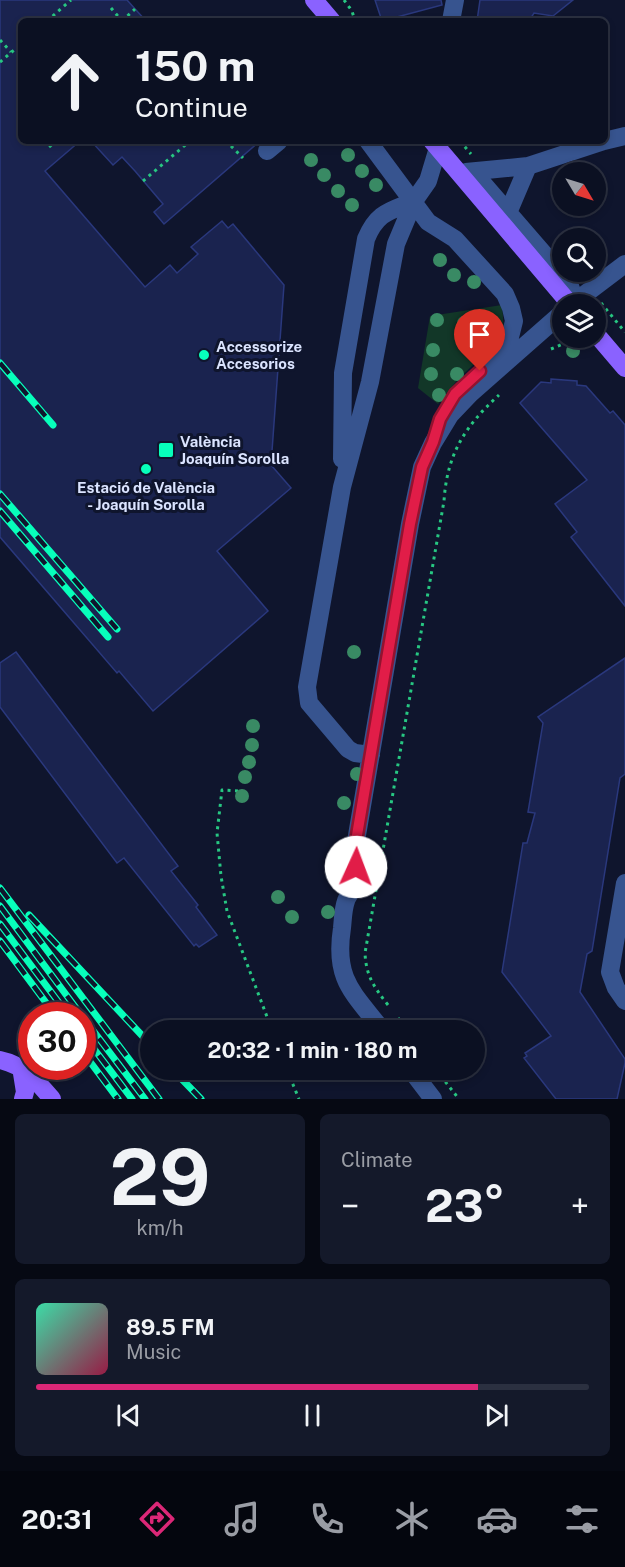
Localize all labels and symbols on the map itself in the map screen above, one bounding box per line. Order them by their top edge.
north arrow [552,162,606,216]
pin [454,309,505,371]
place label: Accessorize Accesorios [216,338,302,372]
marker: Accessorize Accesorios [197,348,211,362]
place label: València Joaquín Sorolla [180,433,289,467]
marker: València Joaquín Sorolla [157,441,175,459]
marker: Estació de València - Joaquín Sorolla [139,462,153,476]
place label: Estació de València - Joaquín Sorolla [77,479,215,513]
position arrow [324,835,388,899]
speed limit sign: 30 [18,1002,96,1080]

